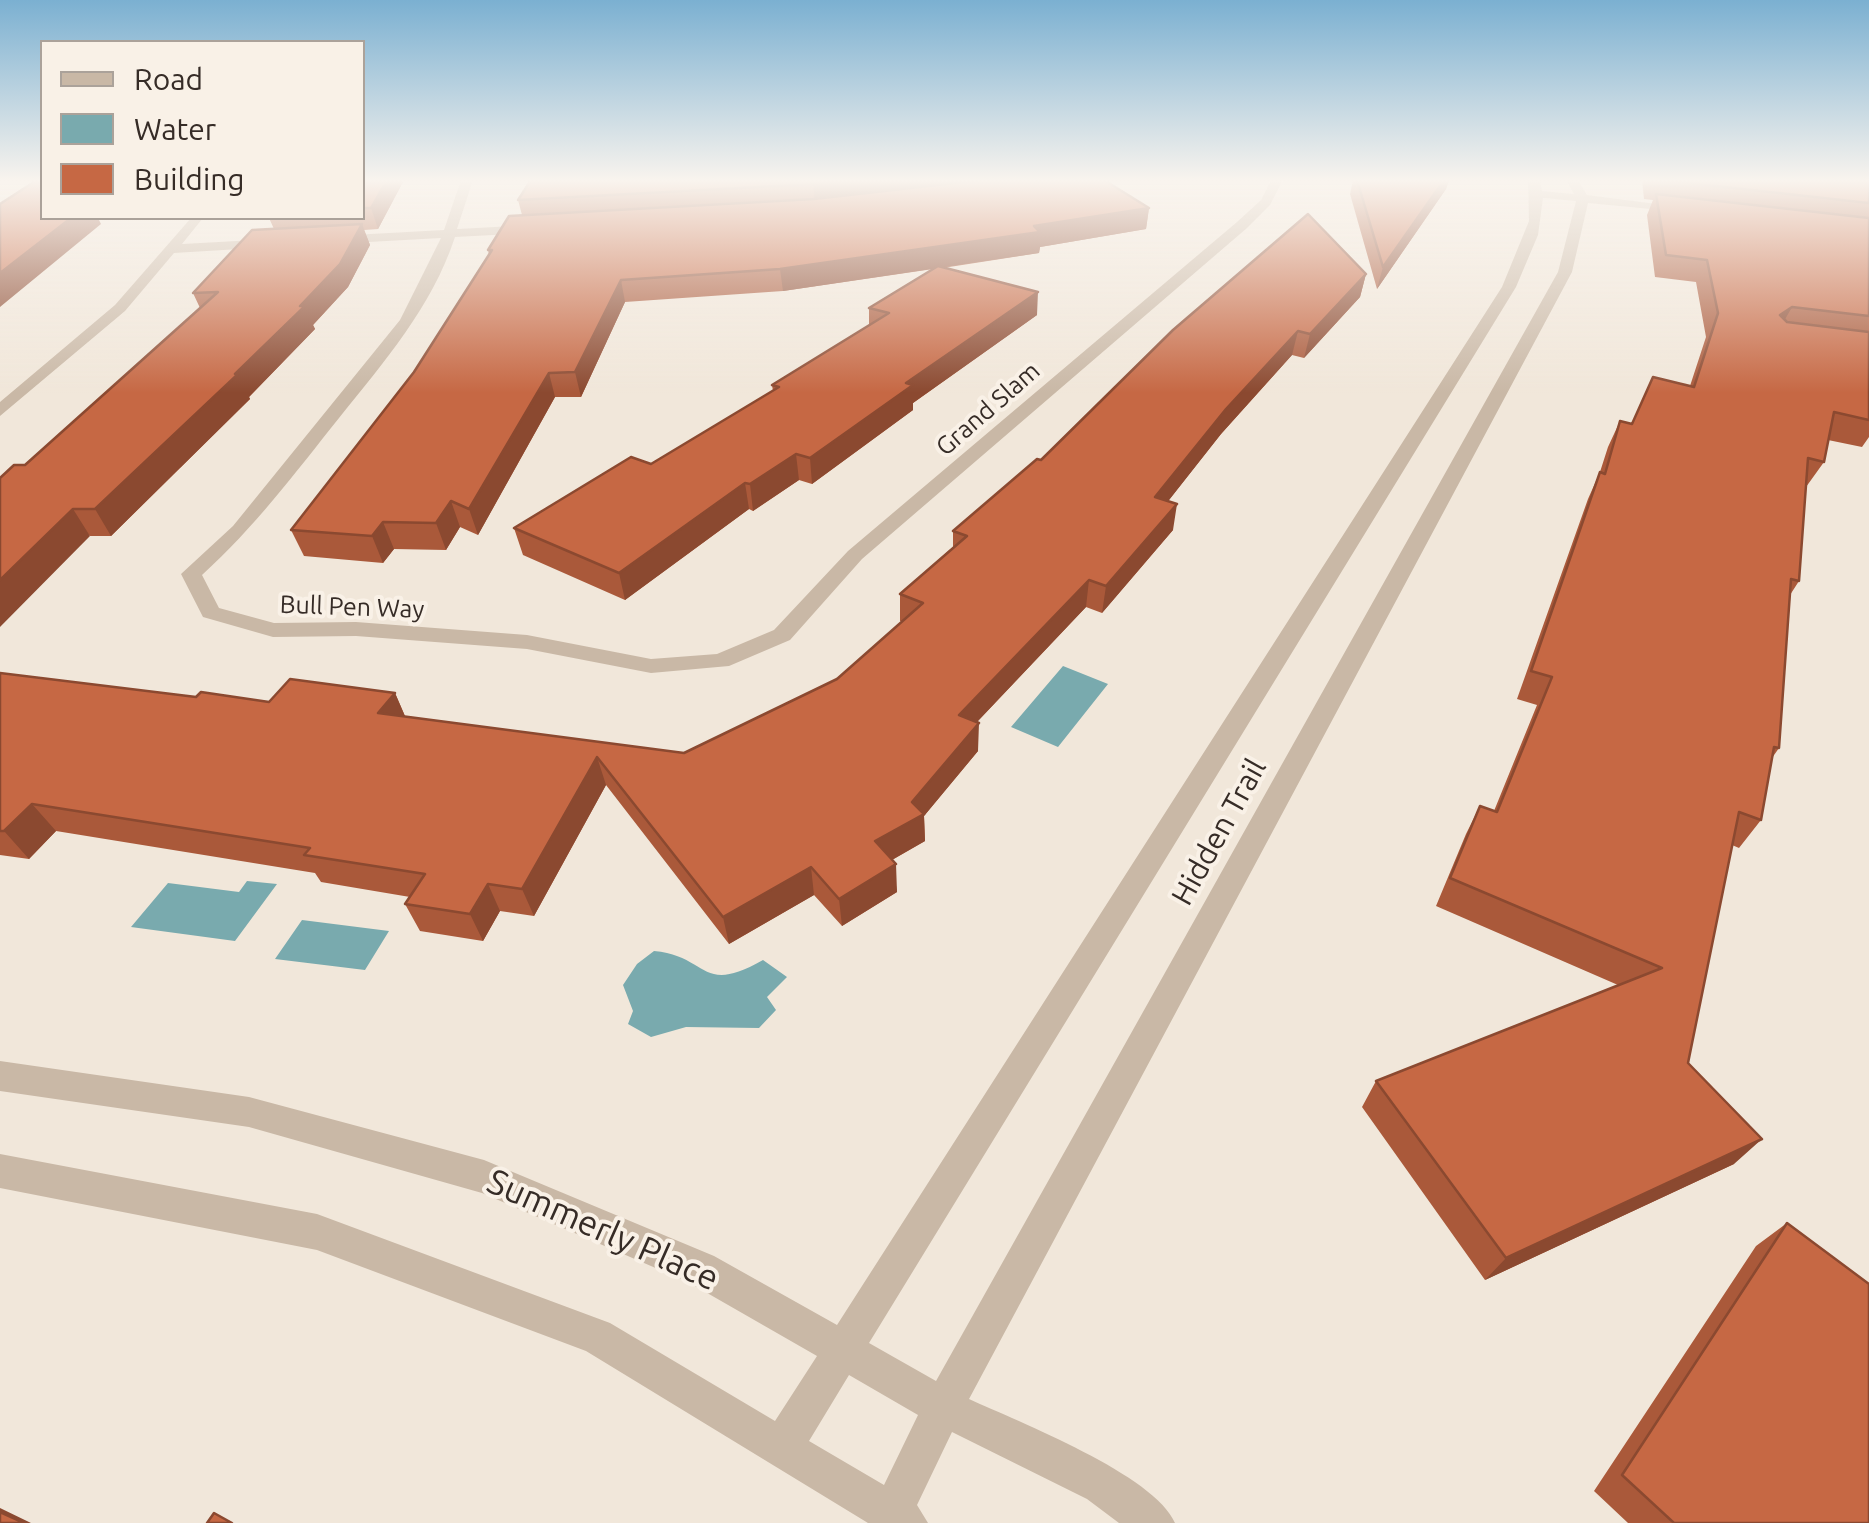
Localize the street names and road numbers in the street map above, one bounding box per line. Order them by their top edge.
street label: Grand Slam [930,356,1046,462]
street label: Bull Pen Way [279,589,425,625]
street label: Hidden Trail [1164,753,1274,911]
street label: Summerly Place [481,1160,725,1300]

